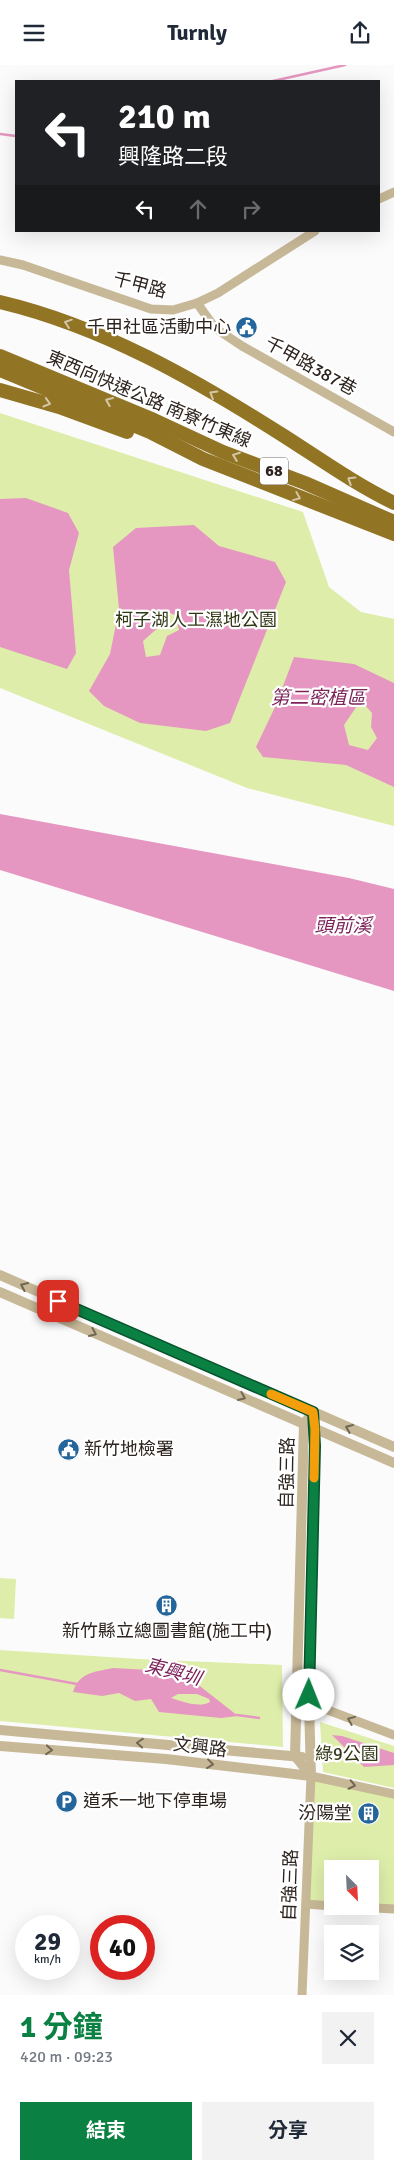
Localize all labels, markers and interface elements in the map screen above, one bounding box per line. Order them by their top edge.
icon: menu [20,19,48,47]
text: Turnly [167,19,227,46]
icon: share [346,19,374,47]
text: 210 m [118,95,211,138]
icon: left [35,100,100,165]
text: 興隆路二段 [118,143,228,170]
icon: left [131,195,159,223]
icon: ahead [184,195,212,223]
icon: right [237,195,265,223]
street label: 千甲路 [111,267,169,303]
public building icon: 千甲社區活動中心 [235,315,259,339]
place label: 千甲社區活動中心 [87,316,231,338]
one-way arrow [64,319,72,329]
street label: 千甲路387巷 [261,332,361,400]
street label: 東西向快速公路 南寮竹東線 [43,346,255,452]
one-way arrow [210,391,219,401]
one-way arrow [105,397,114,408]
one-way arrow [42,398,50,408]
one-way arrow [232,452,241,463]
road number: 68 [260,457,288,485]
one-way arrow [348,477,357,486]
one-way arrow [292,491,301,501]
park label: 柯子湖人工濕地公園 [115,609,277,631]
water label: 第二密植區 [270,686,367,710]
water label: 頭前溪 [314,914,374,938]
pin [37,1280,79,1322]
one-way arrow [20,1281,29,1292]
icon: arrive [44,1287,72,1315]
one-way arrow [88,1326,97,1337]
one-way arrow [237,1391,246,1402]
one-way arrow [345,1423,354,1434]
public building icon: 新竹地檢署 [56,1437,80,1461]
street label: 自強三路 [275,1437,299,1509]
place label: 新竹地檢署 [84,1438,174,1460]
building icon: 新竹縣立總圖書館(施工中) [155,1594,179,1618]
place label: 新竹縣立總圖書館(施工中) [62,1620,272,1642]
water label: 東興圳 [142,1653,207,1692]
position arrow [282,1668,334,1720]
one-way arrow [347,1716,356,1726]
street label: 文興路 [172,1733,228,1761]
one-way arrow [135,1737,143,1748]
park label: 綠9公園 [315,1743,379,1765]
one-way arrow [45,1744,53,1755]
one-way arrow [207,1758,215,1769]
one-way arrow [348,1779,357,1790]
parking icon: 道禾一地下停車場 [55,1789,79,1813]
place label: 道禾一地下停車場 [83,1790,227,1812]
building icon: 汾陽堂 [356,1801,380,1825]
place label: 汾陽堂 [298,1802,352,1824]
street label: 自強三路 [278,1849,302,1921]
north arrow [324,1860,379,1915]
map controls [324,1860,379,1980]
speed limit sign: 40 [90,1915,155,1980]
button: layers [324,1925,379,1980]
text: 29 [34,1926,61,1957]
text: km/h [34,1952,61,1967]
text: 1 分鐘 [20,2009,103,2046]
button: close [322,2012,374,2064]
text: 420 m · 09:23 [20,2047,113,2067]
button: 結束 [20,2102,192,2160]
button: 分享 [202,2102,374,2160]

